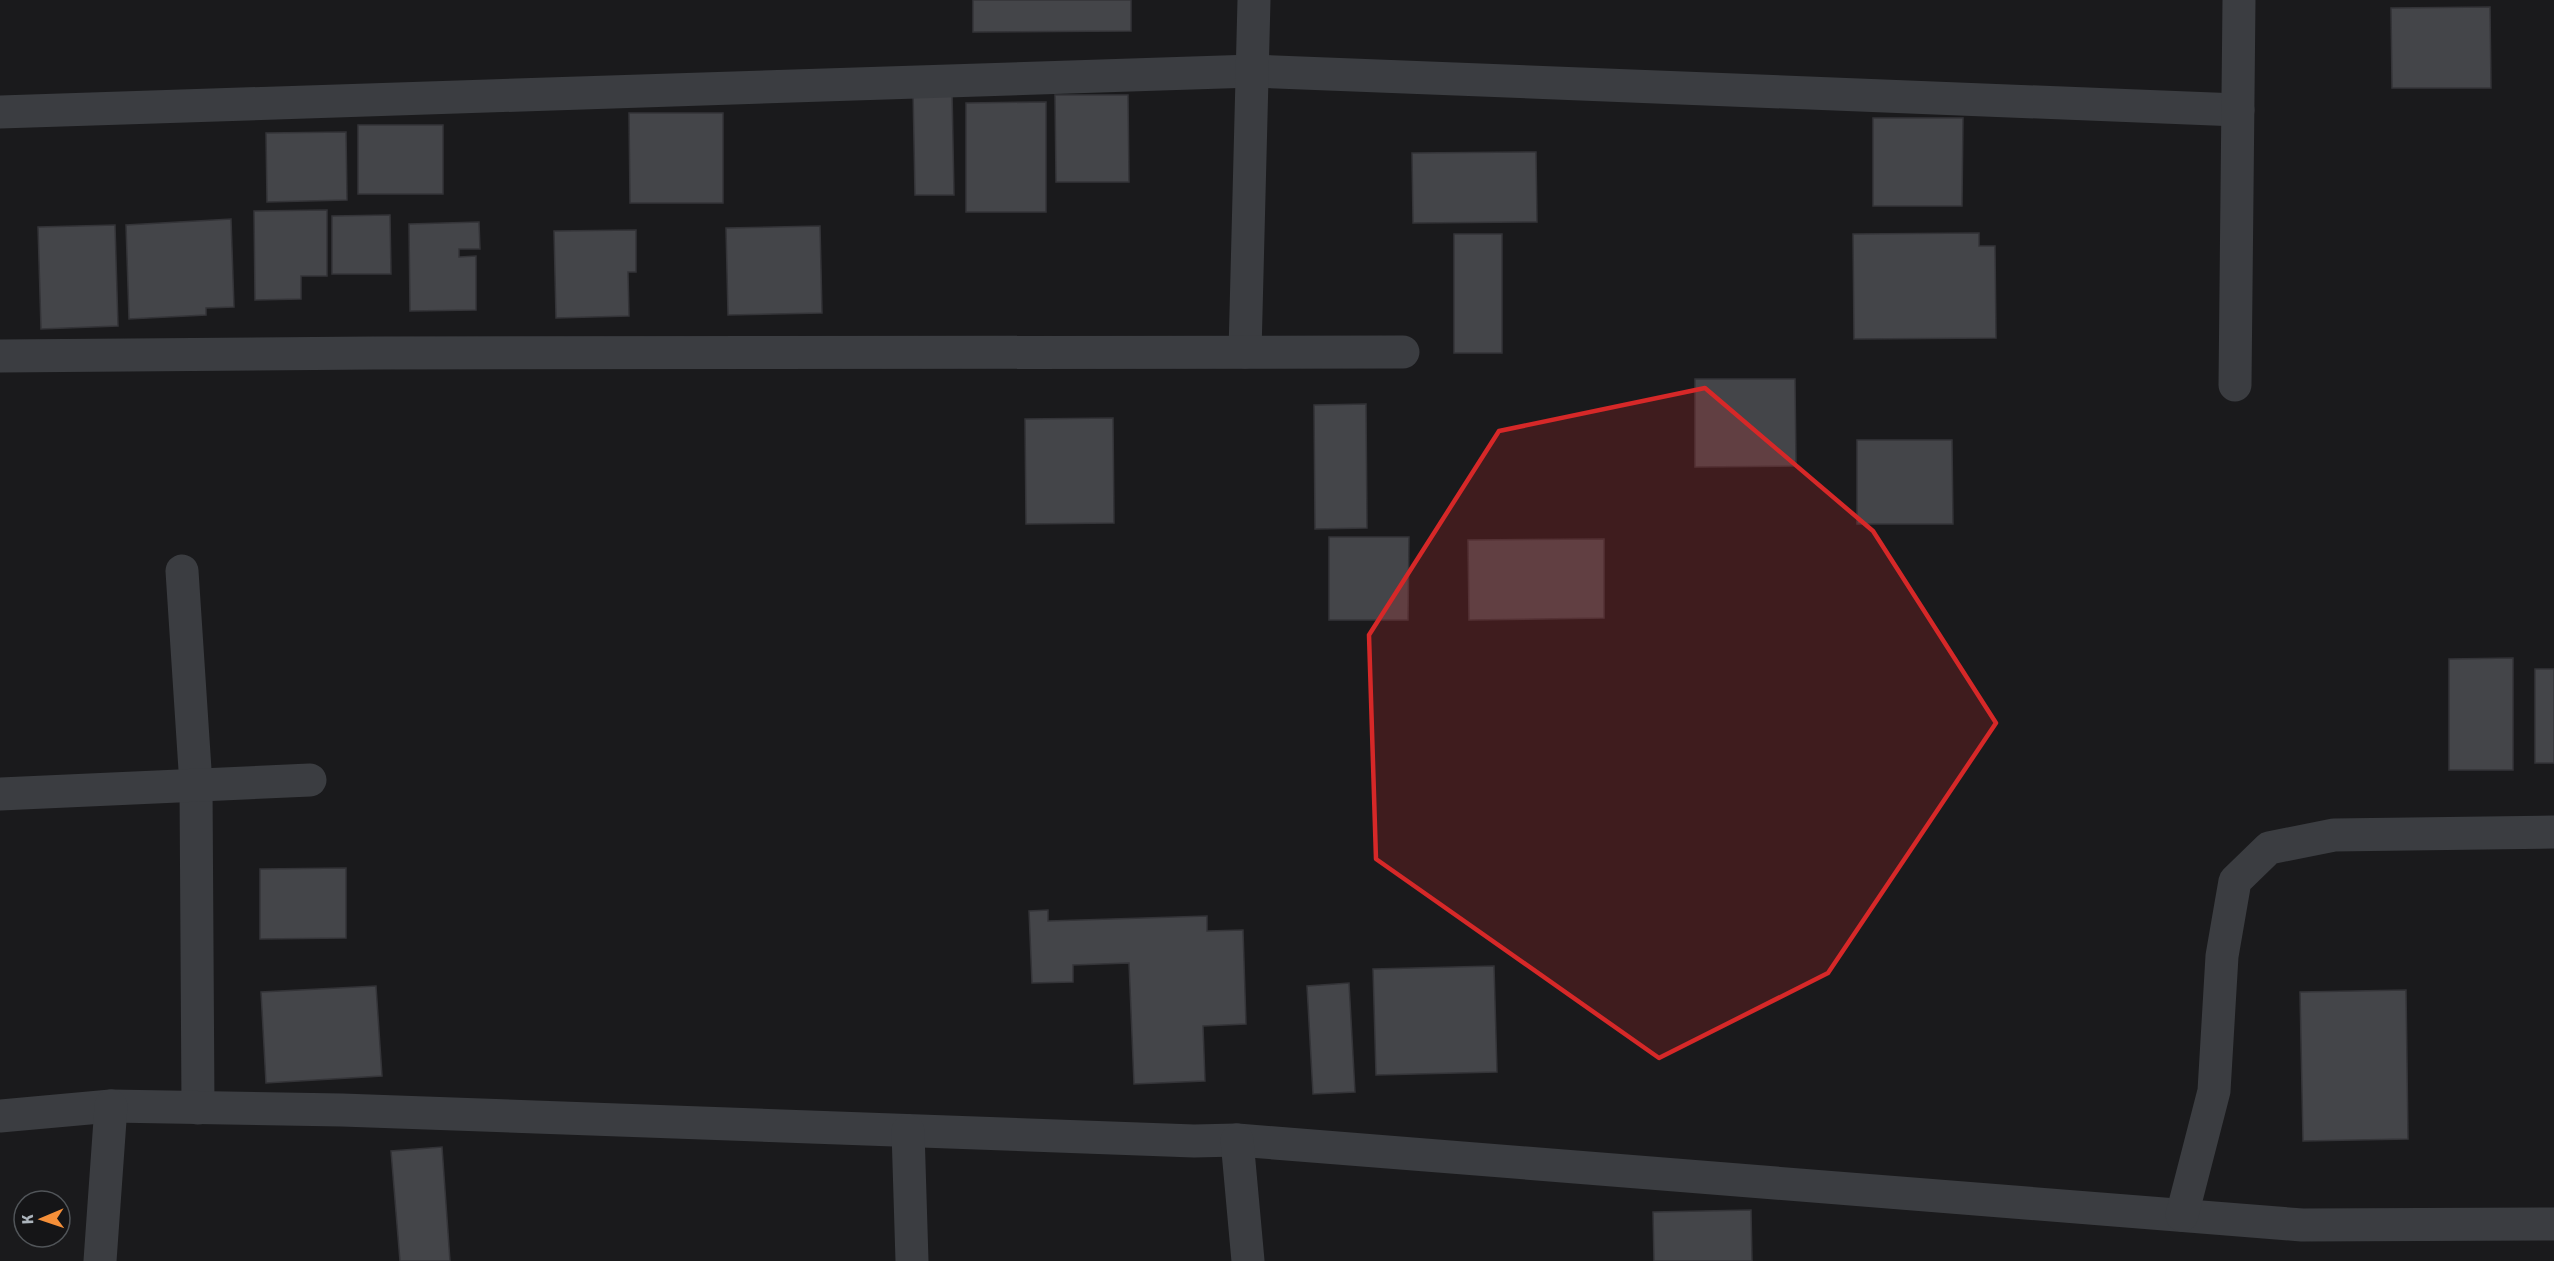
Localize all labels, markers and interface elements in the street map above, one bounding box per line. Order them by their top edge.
north arrow [12,1189,72,1249]
text: K [18,1214,38,1225]

